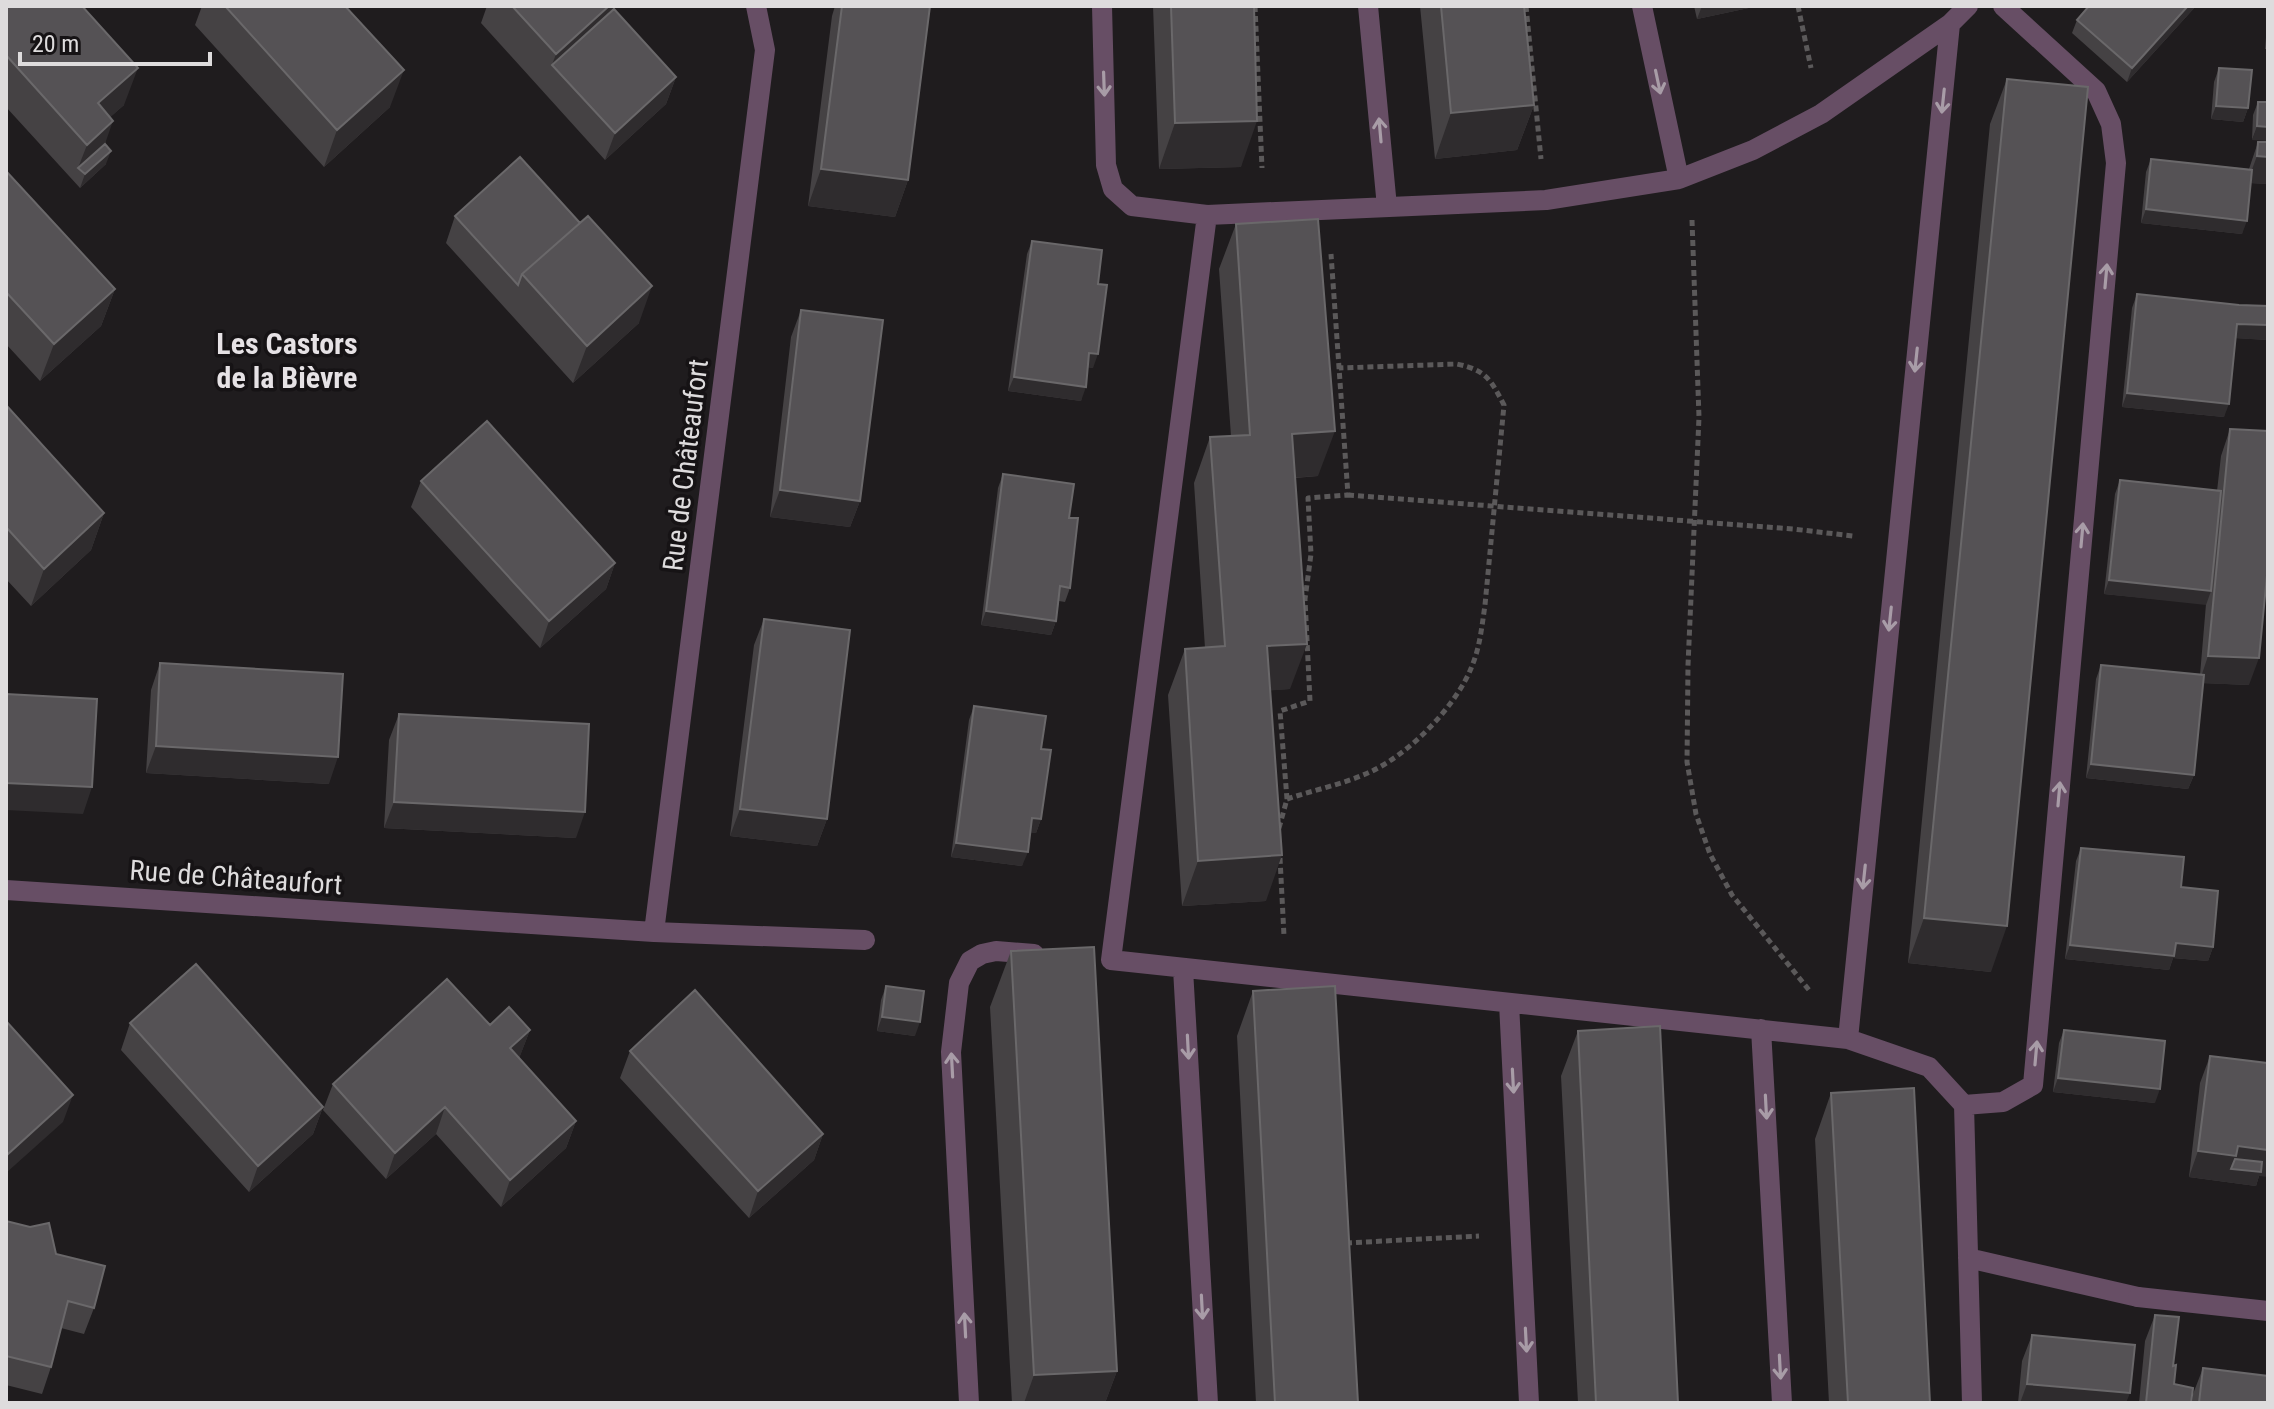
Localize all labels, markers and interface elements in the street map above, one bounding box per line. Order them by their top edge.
scale bar [20,16,210,66]
text: 20 m [32,30,79,58]
one-way arrow [1651,69,1666,95]
one-way arrow [1096,70,1111,97]
one-way arrow [1935,87,1950,114]
one-way arrow [1372,117,1387,144]
one-way arrow [2098,263,2113,290]
district label: Les Castors de la Bièvre [216,326,358,395]
one-way arrow [1909,346,1924,373]
street label: Rue de Châteaufort [656,357,715,573]
one-way arrow [2075,522,2090,549]
one-way arrow [1883,605,1898,632]
one-way arrow [2052,781,2067,808]
street label: Rue de Châteaufort [129,854,343,901]
one-way arrow [1857,864,1872,890]
one-way arrow [1180,1033,1195,1060]
one-way arrow [2029,1040,2044,1067]
one-way arrow [944,1052,959,1079]
one-way arrow [1506,1067,1521,1094]
one-way arrow [1758,1093,1773,1120]
one-way arrow [1195,1293,1210,1320]
one-way arrow [957,1312,972,1339]
one-way arrow [1519,1326,1534,1353]
one-way arrow [1773,1353,1788,1380]

